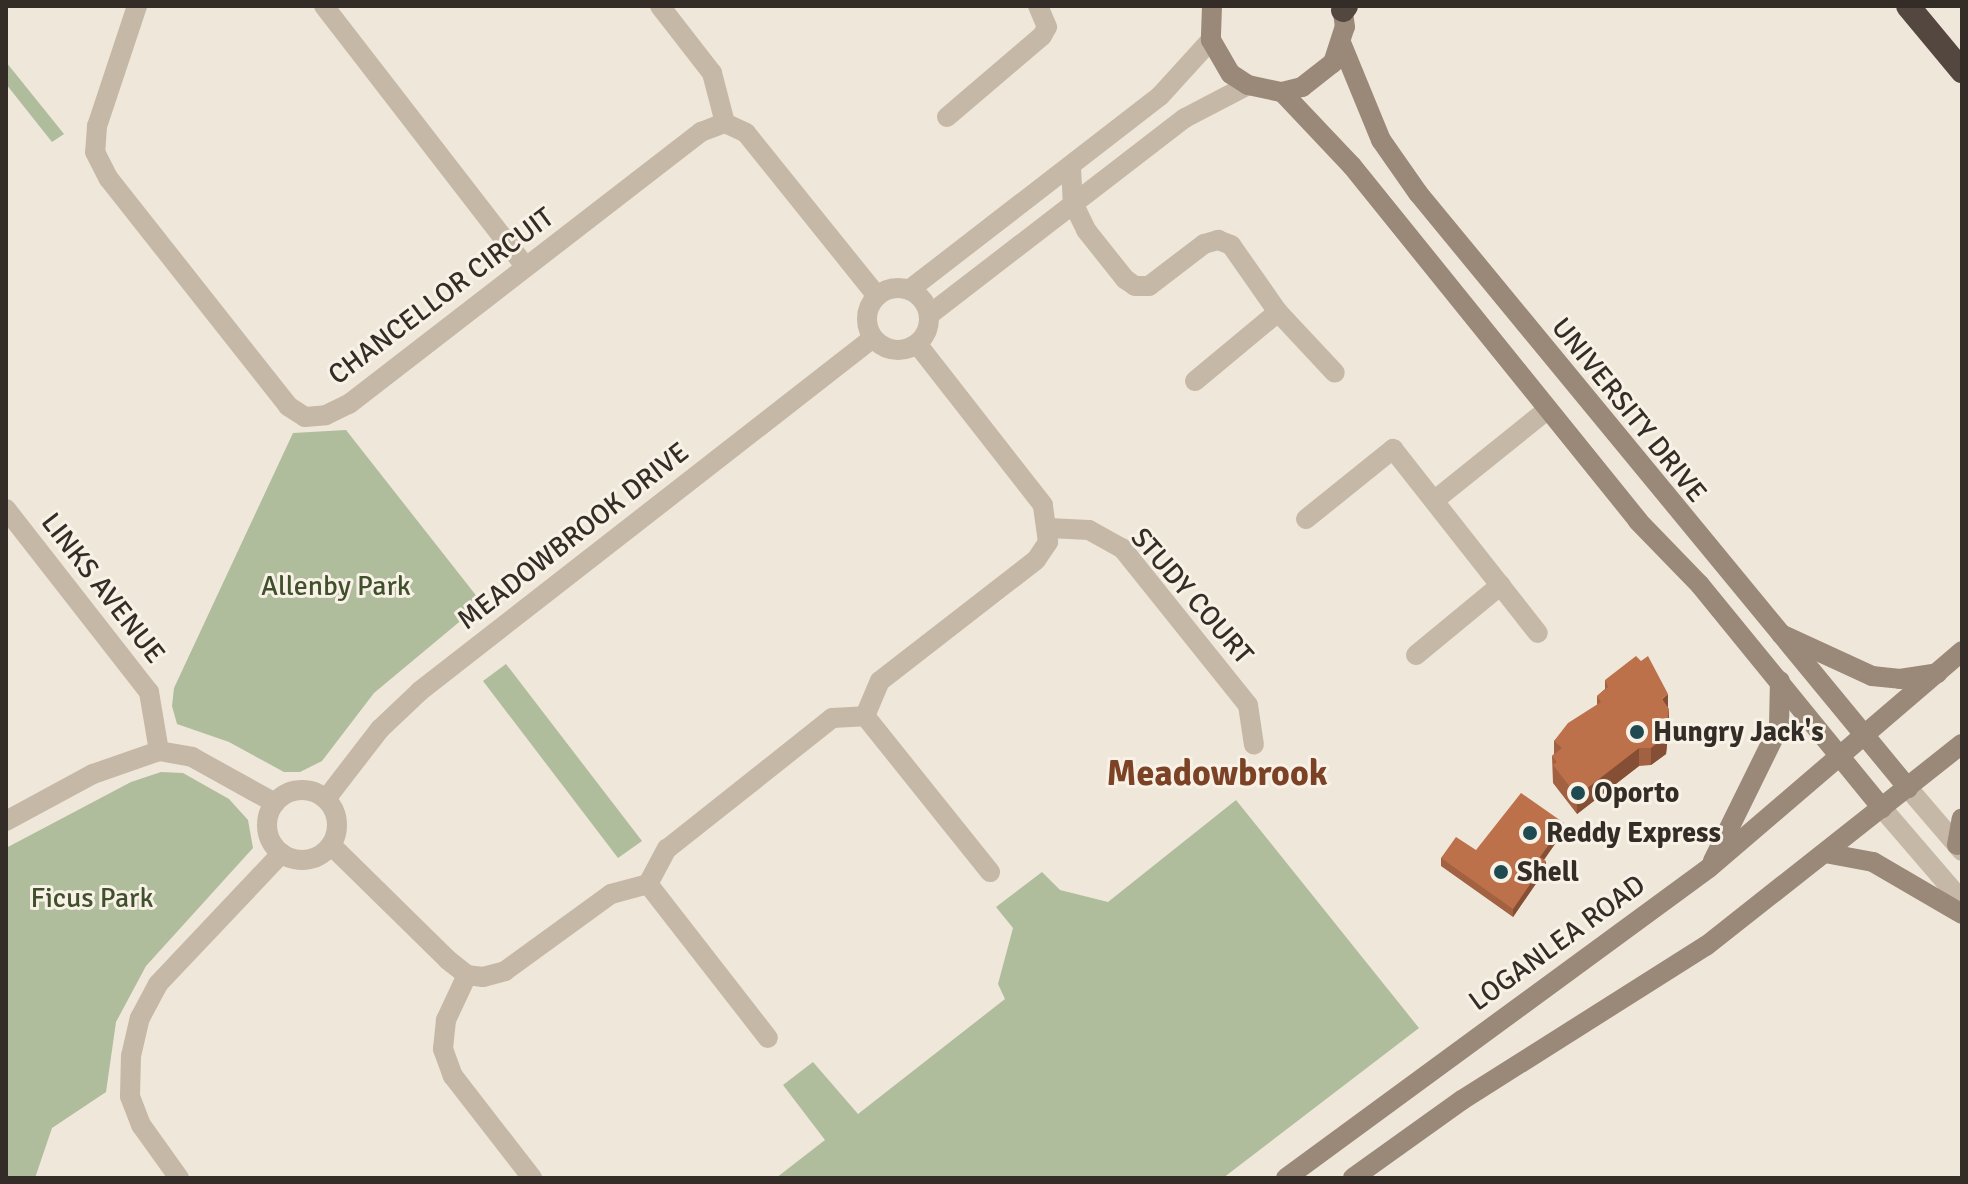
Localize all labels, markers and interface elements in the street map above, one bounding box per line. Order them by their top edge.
street label: CHANCELLOR CIRCUIT [322,200,560,392]
street label: UNIVERSITY DRIVE [1544,311,1714,509]
street label: MEADOWBROOK DRIVE [451,435,695,637]
street label: LINKS AVENUE [34,506,172,670]
street label: STUDY COURT [1124,521,1260,671]
park label: Allenby Park [261,569,411,603]
place label: Hungry Jack's [1653,715,1824,749]
marker: Hungry Jack's [1628,723,1646,741]
district label: Meadowbrook [1106,752,1328,796]
place label: Oporto [1594,776,1679,810]
marker: Oporto [1569,784,1587,802]
place label: Reddy Express [1546,816,1721,850]
marker: Reddy Express [1521,824,1539,842]
place label: Shell [1517,855,1579,889]
marker: Shell [1492,863,1510,881]
street label: LOGANLEA ROAD [1462,868,1652,1018]
park label: Ficus Park [31,881,153,915]

